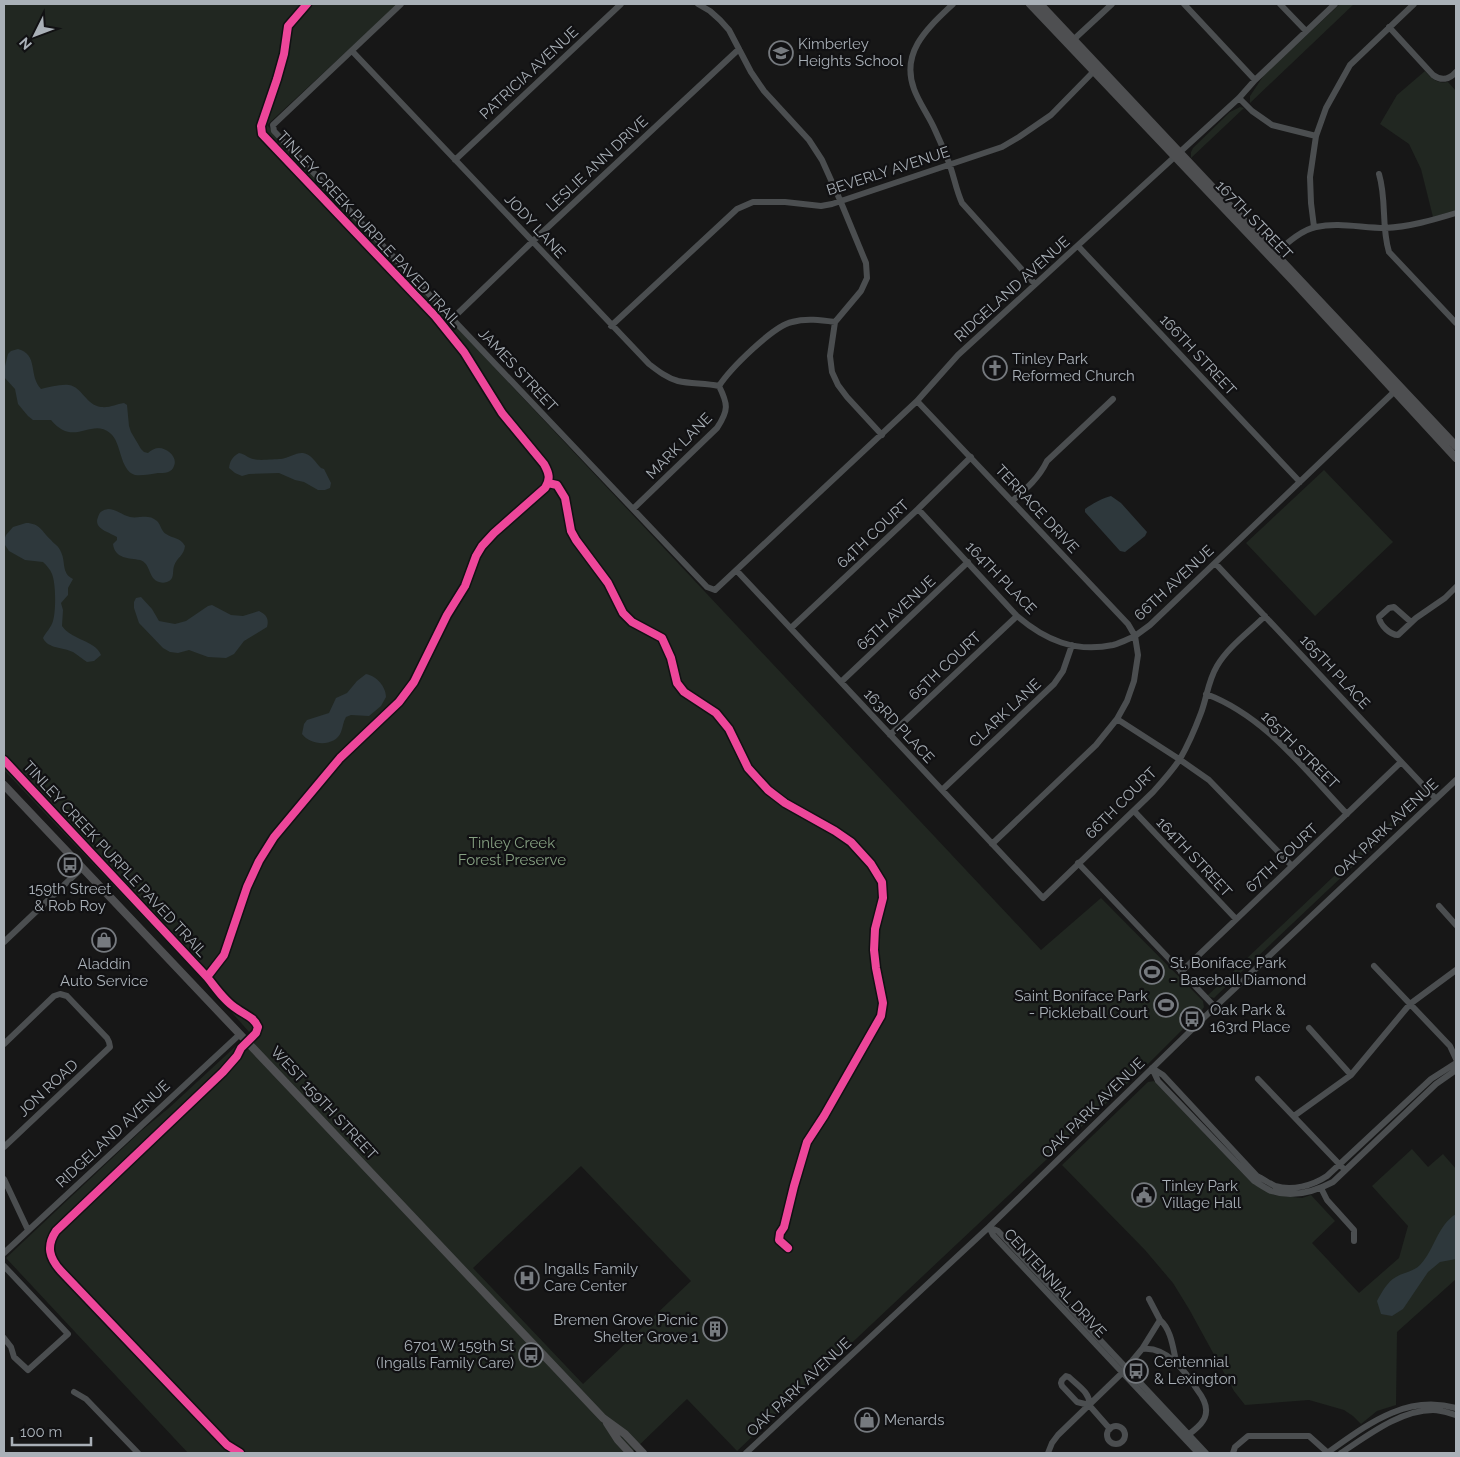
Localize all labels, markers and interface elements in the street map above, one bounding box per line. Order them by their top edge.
north arrow [10,10,60,60]
street label: PATRICIA AVENUE [476,23,582,123]
text: N [16,34,35,53]
place label: Kimberley Heights School [798,35,904,70]
school or university icon: Kimberley Heights School [768,40,794,66]
street label: LESLIE ANN DRIVE [542,112,652,216]
street label: TINLEY CREEK PURPLE PAVED TRAIL [273,127,465,331]
street label: BEVERLY AVENUE [824,143,952,199]
street label: 167TH STREET [1212,177,1296,263]
street label: JODY LANE [501,190,569,262]
street label: RIDGELAND AVENUE [951,232,1073,346]
street label: 166TH STREET [1156,311,1240,399]
street label: JAMES STREET [475,324,561,416]
place label: Tinley Park Reformed Church [1012,350,1135,385]
church icon: Tinley Park Reformed Church [982,355,1008,381]
street label: MARK LANE [642,409,716,483]
street label: TERRACE DRIVE [991,461,1083,557]
street label: 64TH COURT [833,496,913,572]
street label: 164TH PLACE [962,538,1040,618]
street label: 66TH AVENUE [1130,542,1218,624]
street label: 65TH AVENUE [853,572,939,654]
street label: 65TH COURT [905,628,985,704]
street label: 165TH PLACE [1296,631,1374,713]
street label: CLARK LANE [965,675,1045,751]
street label: 163RD PLACE [860,685,938,767]
street label: 165TH STREET [1257,707,1343,793]
street label: TINLEY CREEK PURPLE PAVED TRAIL [19,757,211,961]
street label: 66TH COURT [1082,764,1160,842]
street label: OAK PARK AVENUE [1330,775,1442,881]
street label: 164TH STREET [1152,813,1236,901]
street label: 67TH COURT [1242,820,1322,896]
park label: Tinley Creek Forest Preserve [458,834,566,869]
bus stop icon: 159th Street & Rob Roy [57,852,83,878]
place label: 159th Street & Rob Roy [29,880,111,915]
shop icon: Aladdin Auto Service [91,927,117,953]
place label: St. Boniface Park - Baseball Diamond [1170,954,1306,989]
place label: Aladdin Auto Service [60,955,148,990]
sports icon: St. Boniface Park - Baseball Diamond [1139,959,1165,985]
place label: Saint Boniface Park - Pickleball Court [1014,987,1148,1022]
sports icon: Saint Boniface Park - Pickleball Court [1153,992,1179,1018]
place label: Oak Park & 163rd Place [1210,1001,1290,1036]
bus stop icon: Oak Park & 163rd Place [1179,1006,1205,1032]
street label: WEST 159TH STREET [267,1043,381,1163]
street label: OAK PARK AVENUE [1038,1054,1148,1162]
street label: JON ROAD [14,1056,82,1120]
street label: RIDGELAND AVENUE [52,1077,174,1191]
place label: Tinley Park Village Hall [1162,1177,1242,1212]
public building icon: Tinley Park Village Hall [1131,1182,1157,1208]
street label: CENTENNIAL DRIVE [1000,1225,1110,1341]
place label: Ingalls Family Care Center [544,1260,638,1295]
hospital icon: Ingalls Family Care Center [514,1265,540,1291]
place label: Bremen Grove Picnic Shelter Grove 1 [553,1311,699,1346]
building icon: Bremen Grove Picnic Shelter Grove 1 [702,1316,728,1342]
street label: OAK PARK AVENUE [743,1334,855,1440]
place label: 6701 W 159th St (Ingalls Family Care) [376,1337,514,1372]
bus stop icon: 6701 W 159th St (Ingalls Family Care) [518,1342,544,1368]
place label: Centennial & Lexington [1154,1353,1236,1388]
bus stop icon: Centennial & Lexington [1123,1358,1149,1384]
shop icon: Menards [854,1407,880,1433]
place label: Menards [884,1411,944,1429]
scale bar [12,1414,91,1446]
text: 100 m [20,1423,62,1441]

